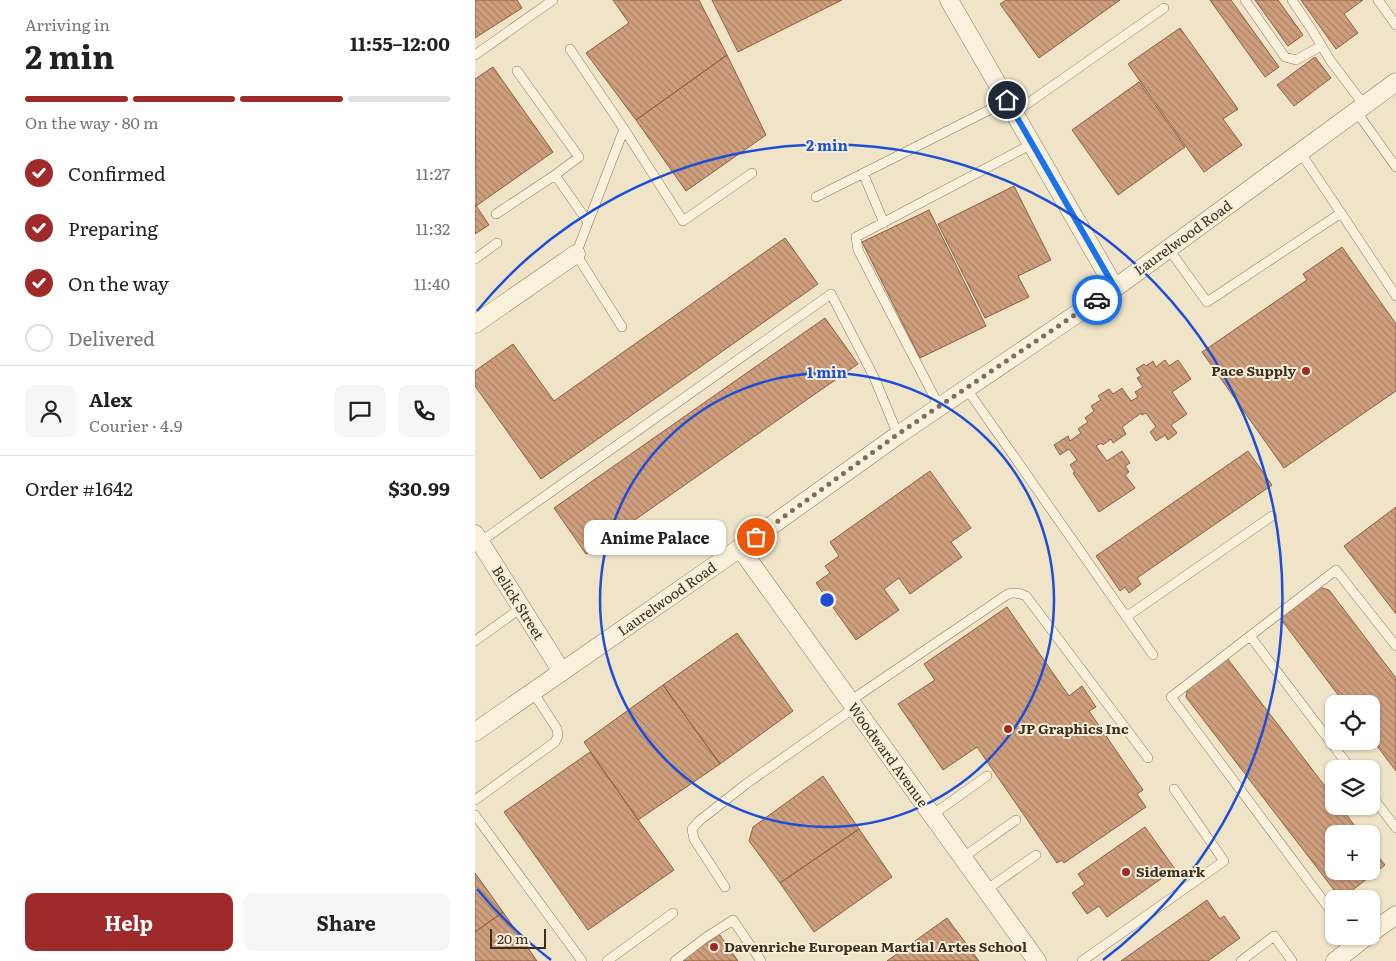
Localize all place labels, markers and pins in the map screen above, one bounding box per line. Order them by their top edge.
pin [986,79,1028,121]
place label: Pace Supply [1211,360,1296,380]
marker: Pace Supply [1300,365,1312,377]
pin [735,516,777,558]
callout: Anime Palace [584,520,726,554]
centre of rings [818,591,836,609]
place label: JP Graphics Inc [1018,718,1129,738]
marker: JP Graphics Inc [1002,723,1014,735]
place label: Sidemark [1136,861,1206,881]
marker: Sidemark [1120,866,1132,878]
place label: Davenriche European Martial Artes School [724,936,1027,956]
marker: Davenriche European Martial Artes School [708,941,720,953]

